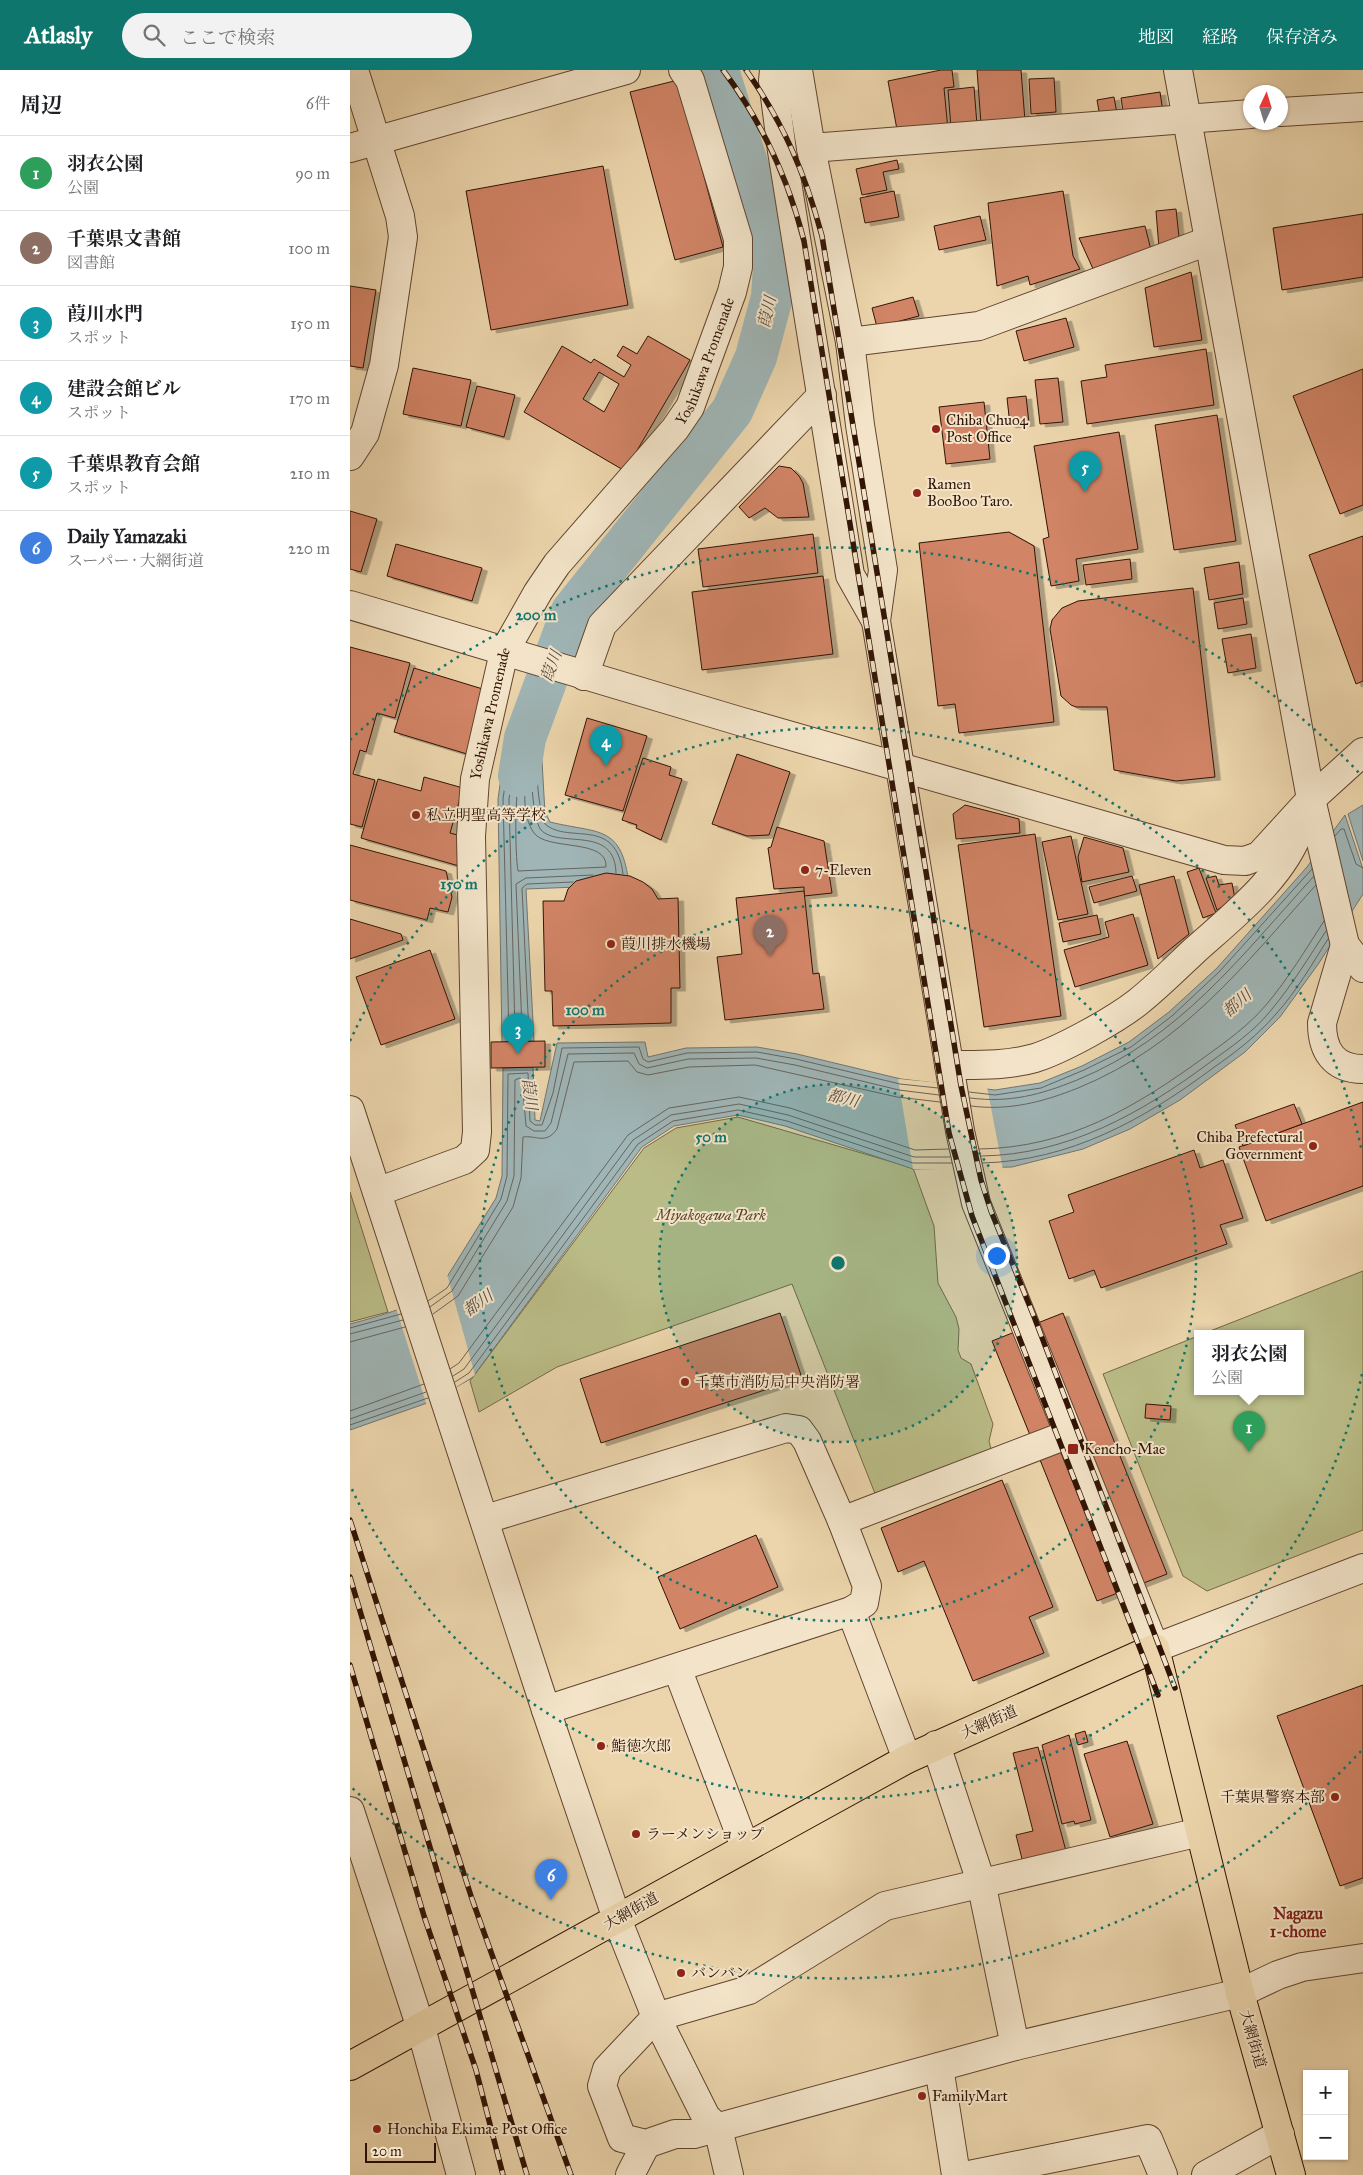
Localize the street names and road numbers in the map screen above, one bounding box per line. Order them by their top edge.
street label: Yoshikawa Promenade [672,295,738,428]
street label: Yoshikawa Promenade [466,644,514,782]
street label: 大網街道 [958,1702,1020,1742]
street label: 大網街道 [600,1889,662,1933]
street label: 大網街道 [1236,2008,1270,2070]

